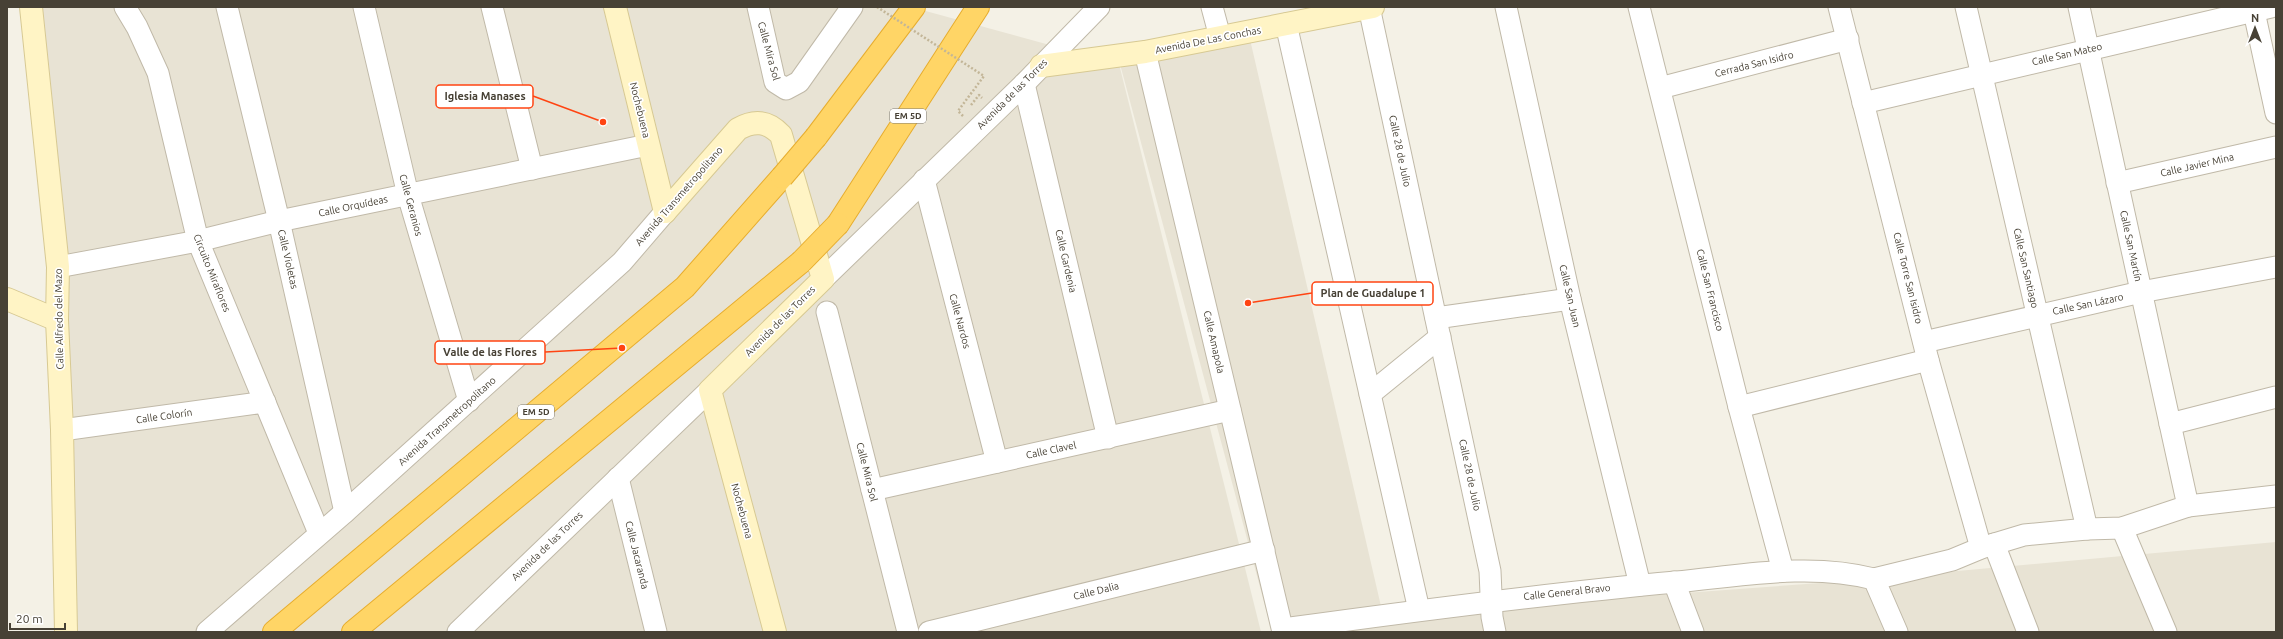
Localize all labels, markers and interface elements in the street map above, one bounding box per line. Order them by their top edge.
north arrow [2235,8,2275,48]
text: N [2251,12,2259,24]
street label: Calle Mira Sol [756,20,782,82]
street label: Avenida De Las Conchas [1154,24,1262,56]
street label: Calle San Mateo [2031,41,2103,67]
street label: Cerrada San Isidro [1713,49,1795,79]
street label: Avenida de las Torres [975,57,1049,131]
street label: Nochebuena [628,81,652,139]
callout: Iglesia Manases [436,85,533,108]
text: Iglesia Manases [444,90,526,102]
road number: EM 5D [890,109,926,123]
street label: Calle 28 de Julio [1387,114,1413,188]
street label: Avenida Transmetropolitano [633,144,725,248]
street label: Calle Javier Mina [2159,151,2235,179]
street label: Calle Geranios [397,173,425,237]
street label: Calle Orquídeas [317,193,389,219]
street label: Calle San Martín [2118,209,2144,283]
street label: Calle San Santiago [2011,227,2041,309]
street label: Calle Violetas [276,228,300,290]
street label: Calle Gardenia [1053,228,1079,294]
street label: Calle Torre San Isidro [1891,231,1925,325]
street label: Circuito Miraflores [191,232,233,314]
street label: Calle San Francisco [1694,248,1726,332]
street label: Calle San Juan [1557,263,1583,329]
street label: Calle Alfredo del Mazo [53,268,65,370]
callout: Plan de Guadalupe 1 [1312,282,1433,305]
street label: Avenida de las Torres [743,284,817,358]
text: Plan de Guadalupe 1 [1320,287,1426,299]
street label: Calle San Lázaro [2051,291,2125,317]
street label: Calle Nardos [947,292,973,350]
street label: Calle Amapola [1201,310,1227,374]
callout: Valle de las Flores [435,341,545,364]
text: Valle de las Flores [443,346,537,358]
street label: Avenida Transmetropolitano [396,374,498,468]
road number: EM 5D [518,405,554,419]
street label: Calle Colorín [135,407,193,425]
street label: Calle 28 de Julio [1457,438,1483,512]
street label: Calle Clavel [1025,439,1078,461]
street label: Calle Mira Sol [854,441,880,503]
street label: Nochebuena [729,482,755,540]
street label: Avenida de las Torres [509,509,585,583]
street label: Calle Jacaranda [623,520,651,590]
street label: Calle Dalia [1072,580,1120,602]
street label: Calle General Bravo [1523,582,1611,602]
scale bar [10,605,65,631]
text: 20 m [16,612,43,625]

